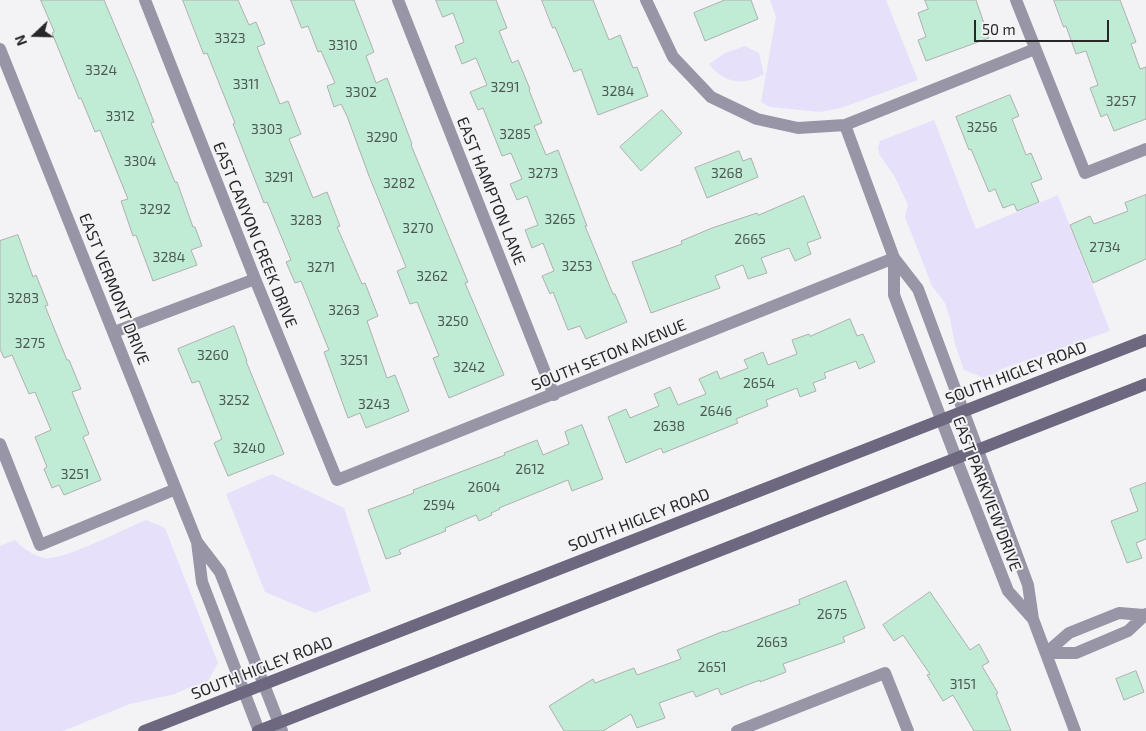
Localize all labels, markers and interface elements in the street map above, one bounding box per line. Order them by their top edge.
north arrow [10,10,60,60]
scale bar [976,10,1111,42]
text: 50 m [982,20,1016,38]
house number: 3323 [214,30,246,46]
text: N [11,33,30,48]
house number: 3310 [328,37,358,53]
house number: 3324 [85,62,117,78]
house number: 3311 [233,76,259,92]
house number: 3291 [490,79,520,95]
house number: 3284 [602,83,634,99]
house number: 3302 [345,84,377,100]
house number: 3257 [1106,93,1136,109]
house number: 3312 [105,108,135,124]
street label: EAST HAMPTON LANE [453,114,529,268]
house number: 3256 [966,119,998,135]
house number: 3303 [251,121,283,137]
house number: 3285 [499,126,531,142]
house number: 3290 [366,129,398,145]
street label: EAST CANYON CREEK DRIVE [209,139,301,331]
house number: 3304 [124,153,156,169]
house number: 3273 [528,165,558,181]
house number: 3268 [711,165,743,181]
house number: 3291 [264,169,294,185]
house number: 3282 [383,175,415,191]
house number: 3292 [139,201,171,217]
street label: EAST VERMONT DRIVE [75,210,153,368]
house number: 3265 [544,211,576,227]
house number: 3283 [290,212,322,228]
house number: 3270 [402,220,434,236]
house number: 2665 [734,231,766,247]
house number: 2734 [1089,239,1121,255]
house number: 3284 [153,249,185,265]
house number: 3253 [562,258,592,274]
house number: 3271 [307,259,335,275]
house number: 3262 [416,268,448,284]
house number: 3283 [7,290,39,306]
house number: 3263 [328,302,360,318]
house number: 3250 [437,313,469,329]
street label: SOUTH SETON AVENUE [529,315,689,395]
house number: 3275 [15,335,45,351]
street label: SOUTH HIGLEY ROAD [943,337,1089,409]
house number: 3260 [197,347,229,363]
house number: 3251 [340,352,368,368]
house number: 3242 [453,359,485,375]
house number: 2654 [743,375,775,391]
house number: 3252 [218,392,250,408]
house number: 3243 [358,396,390,412]
house number: 2646 [700,403,732,419]
street label: EAST PARKVIEW DRIVE [949,414,1025,574]
house number: 2638 [653,418,685,434]
house number: 3240 [233,440,265,456]
house number: 2612 [515,461,545,477]
house number: 3251 [61,466,89,482]
house number: 2604 [468,479,500,495]
street label: SOUTH HIGLEY ROAD [566,484,712,556]
house number: 2594 [423,497,455,513]
house number: 2675 [817,606,847,622]
street label: SOUTH HIGLEY ROAD [189,632,335,704]
house number: 2663 [756,634,788,650]
house number: 2651 [698,659,726,675]
house number: 3151 [950,676,976,692]

